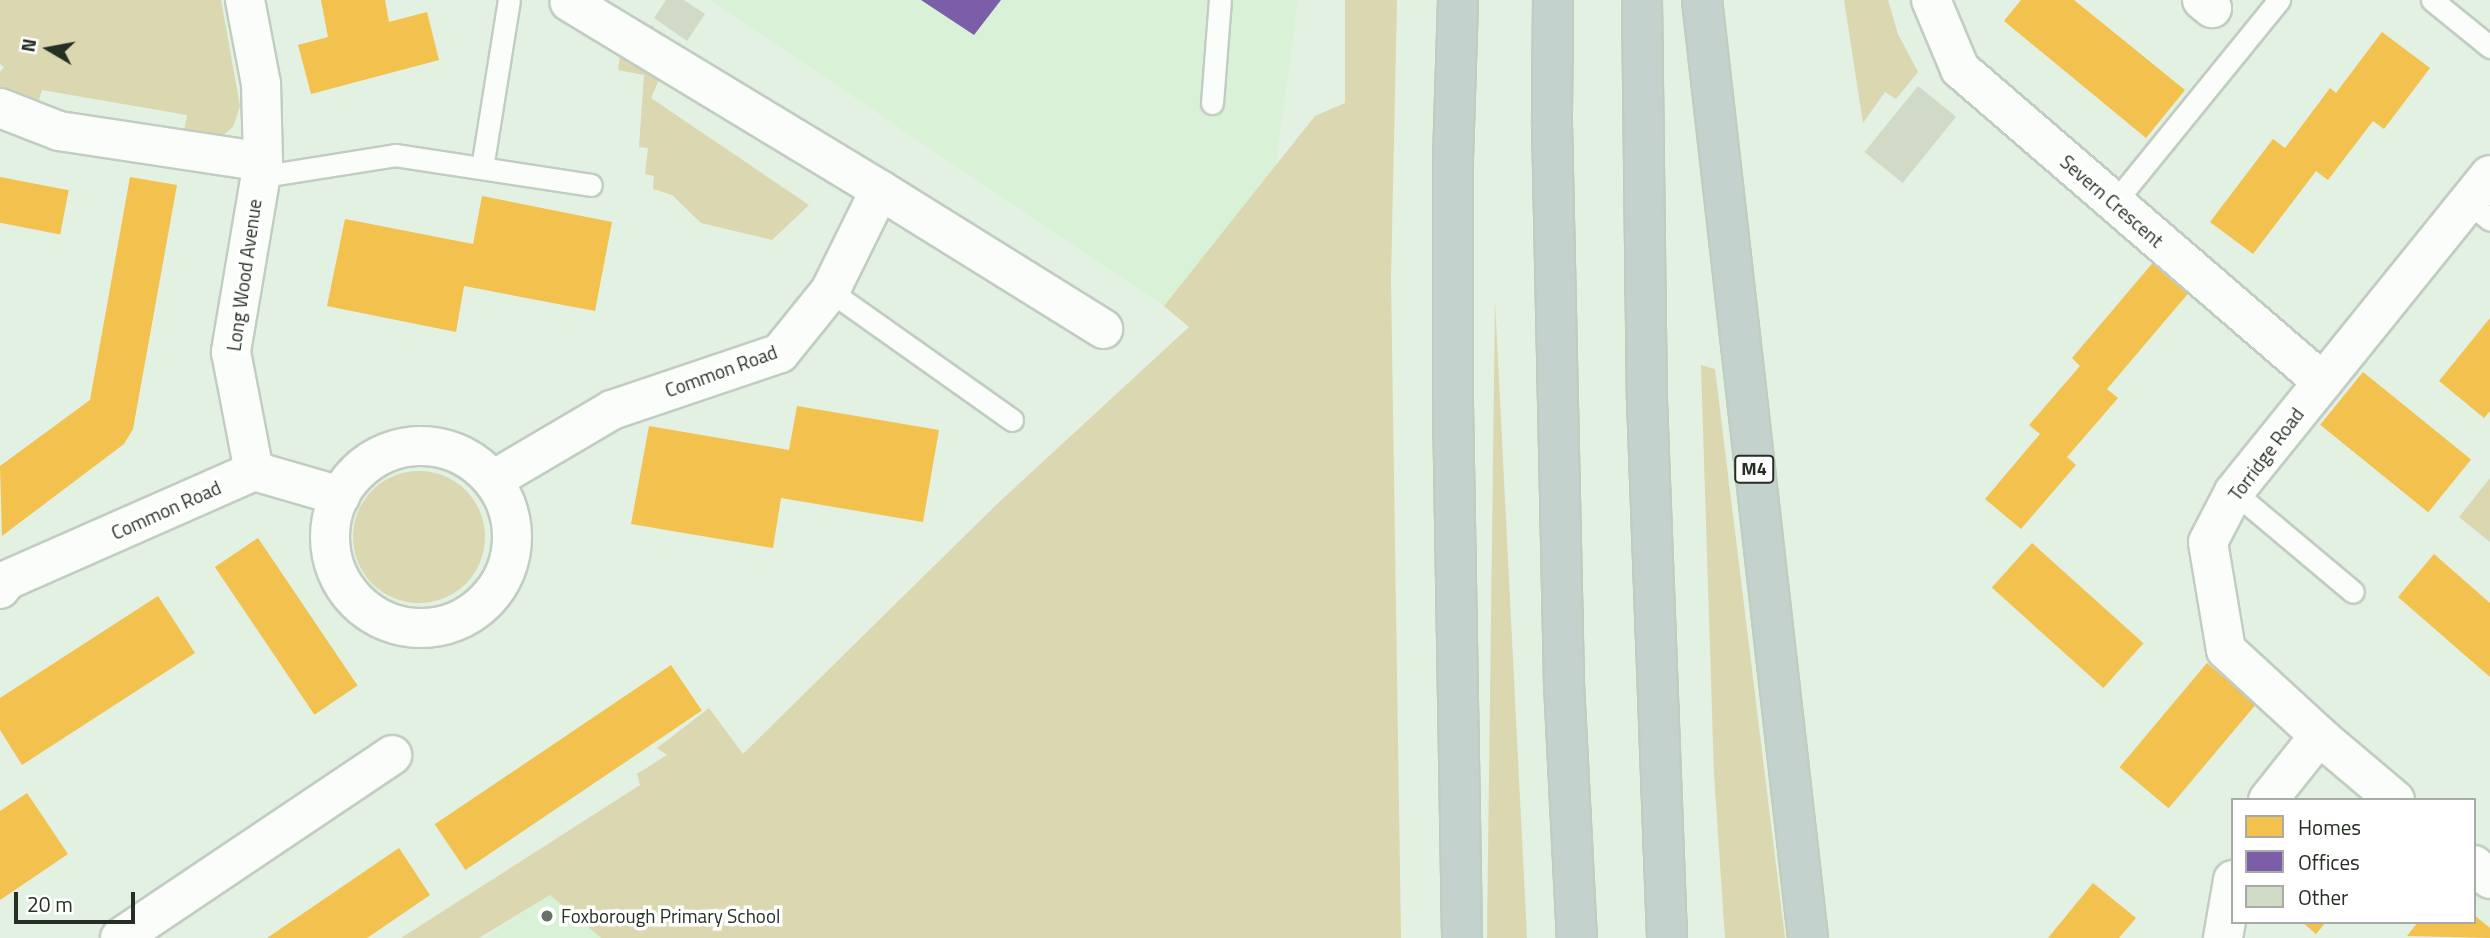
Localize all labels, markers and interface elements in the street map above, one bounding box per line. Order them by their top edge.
north arrow [14,14,84,84]
text: N [12,36,43,54]
street label: Severn Crescent [2056,150,2168,252]
street label: Long Wood Avenue [222,197,266,353]
street label: Common Road [662,340,780,402]
street label: Torridge Road [2224,403,2308,505]
road number: M4 [1733,454,1775,484]
street label: Common Road [108,476,224,544]
legend [2231,798,2476,924]
text: Homes [2298,811,2361,843]
text: Offices [2298,846,2360,878]
scale bar [18,878,138,922]
text: Other [2298,881,2348,913]
text: 20 m [27,888,73,920]
place label: Foxborough Primary School [561,905,780,927]
marker: Foxborough Primary School [539,908,555,924]

